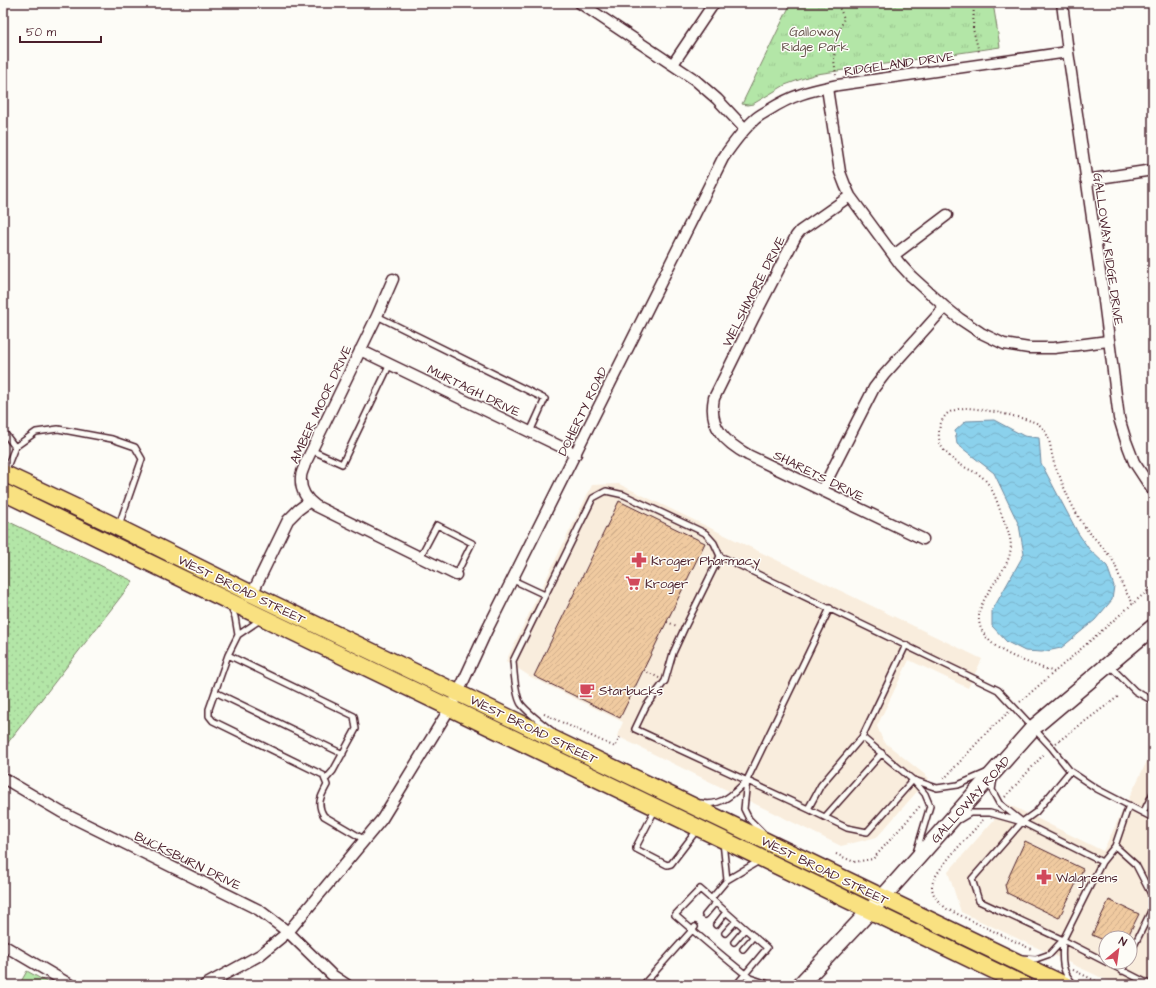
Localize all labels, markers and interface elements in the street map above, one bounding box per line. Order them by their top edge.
scale bar [20,18,101,44]
park label: Galloway Ridge Park [782,23,848,57]
text: 50 m [26,24,57,41]
street label: RIDGELAND DRIVE [843,47,956,81]
street label: GALLOWAY RIDGE DRIVE [1088,172,1128,327]
street label: WELSHMORE DRIVE [718,233,790,350]
street label: AMBER MOOR DRIVE [286,342,356,467]
street label: MURTAGH DRIVE [424,361,523,421]
street label: DOHERTY ROAD [554,363,612,459]
street label: SHARETS DRIVE [770,446,867,506]
street label: WEST BROAD STREET [175,551,309,629]
pharmacy icon: Kroger Pharmacy [630,551,648,569]
place label: Kroger Pharmacy [651,552,760,571]
supermarket icon: Kroger [624,574,642,592]
place label: Kroger [645,575,688,594]
cafe icon: Starbucks [578,681,596,699]
place label: Starbucks [599,682,664,700]
street label: WEST BROAD STREET [467,691,601,769]
street label: GALLOWAY ROAD [927,752,1015,847]
street label: BUCKSBURN DRIVE [131,827,244,895]
street label: WEST BROAD STREET [758,832,892,910]
pharmacy icon: Walgreens [1035,868,1053,886]
place label: Walgreens [1056,869,1118,888]
north arrow [1098,930,1138,970]
text: N [1116,933,1129,950]

